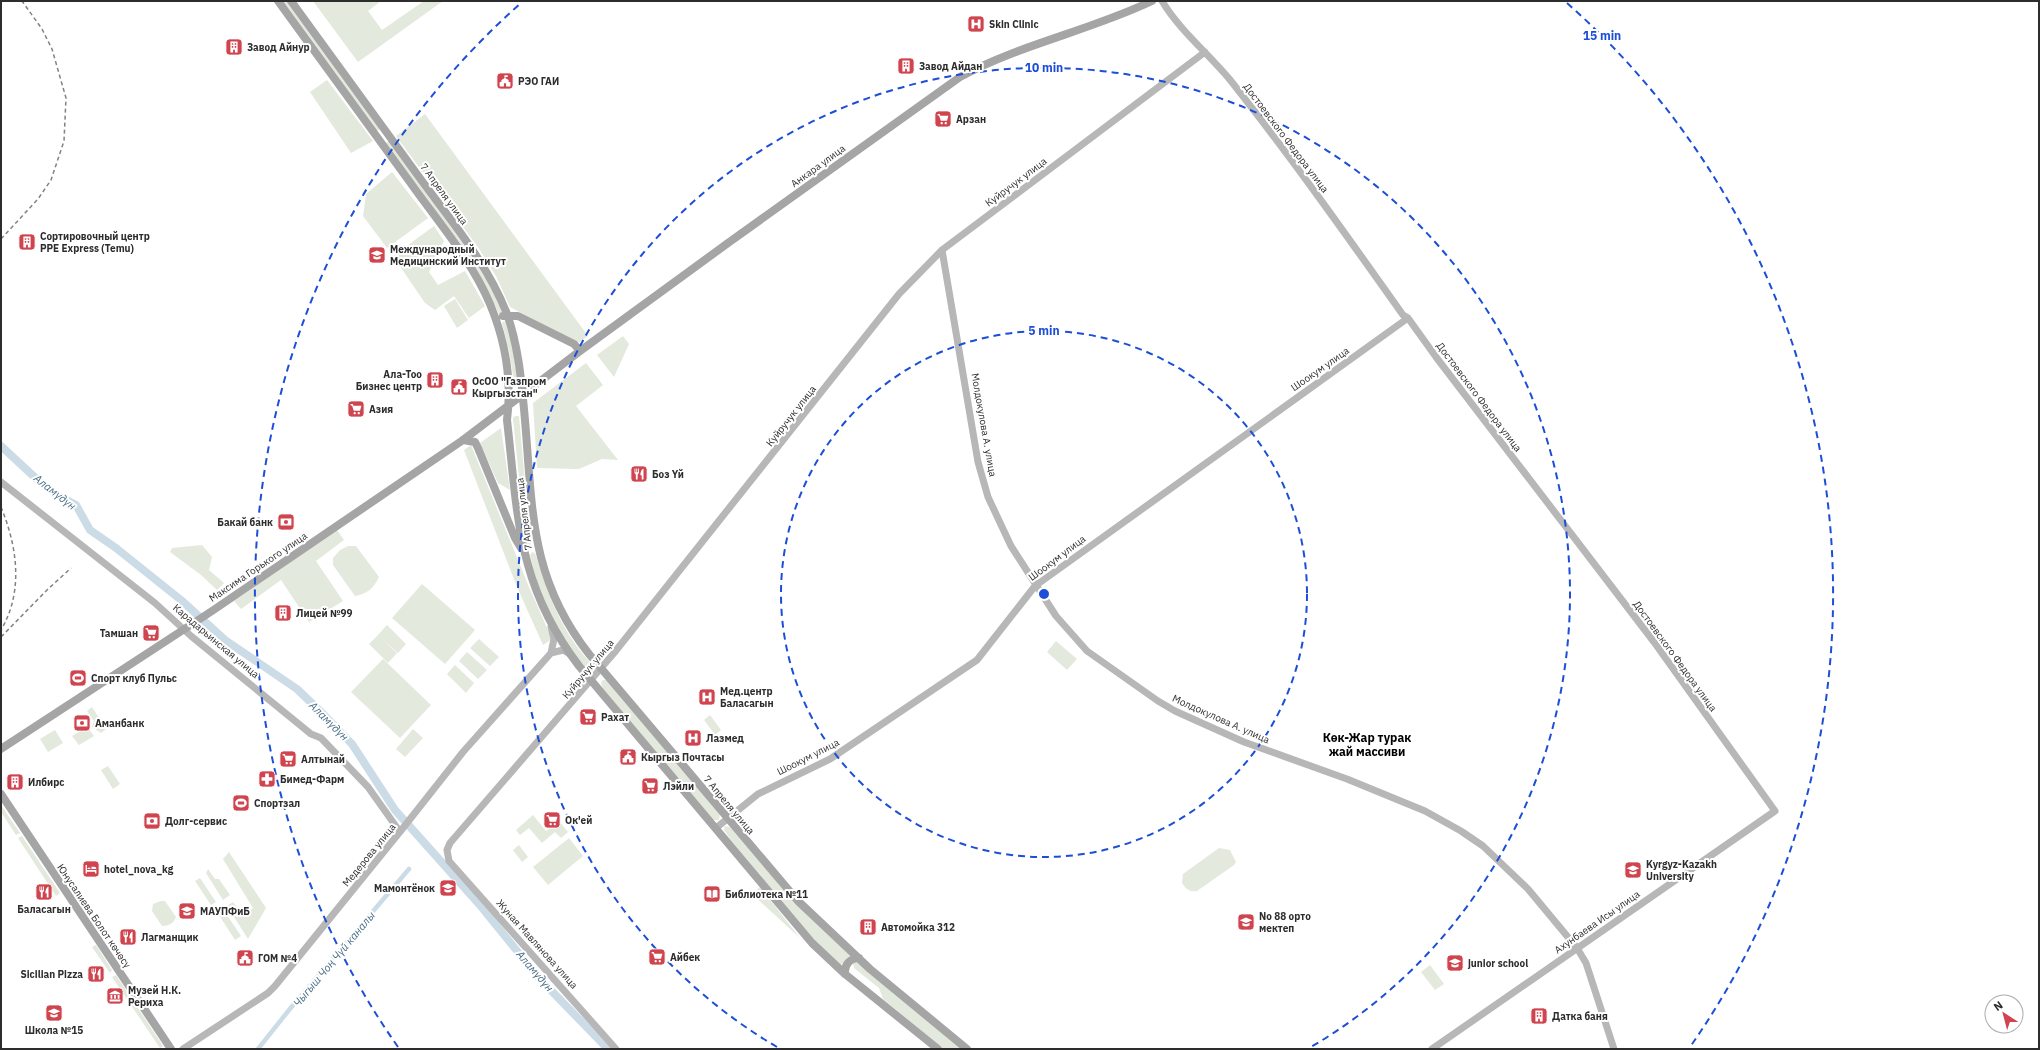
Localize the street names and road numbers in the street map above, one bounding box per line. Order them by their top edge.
street label: Достоевского Федора улица [1241,81,1332,196]
street label: Анкара улица [788,141,848,190]
street label: Куйручук улица [983,154,1050,209]
street label: 7 Апреля улица [417,161,471,228]
street label: Достоевского Федора улица [1434,340,1525,455]
street label: Шоокум улица [1288,344,1352,394]
street label: Молдокулова А. улица [968,372,1000,478]
street label: Куйручук улица [763,382,819,449]
street label: 7 Апреля улица [513,476,535,551]
street label: Максима Горького улица [206,529,310,605]
street label: Шоокум улица [1026,532,1089,584]
street label: Достоевского Федора улица [1630,598,1720,715]
street label: Карадарьинская улица [170,601,262,681]
street label: Куйручук улица [559,636,617,701]
street label: Молдокулова А. улица [1170,692,1272,747]
street label: Шоокум улица [775,735,842,778]
street label: 7 Апреля улица [701,773,758,838]
street label: Медерова улица [340,820,399,889]
street label: Юнусалиева Болот көчөсү [54,861,134,971]
street label: Ахунбаева Исы улица [1552,887,1643,956]
street label: Жуная Мавлянова улица [493,897,581,992]

